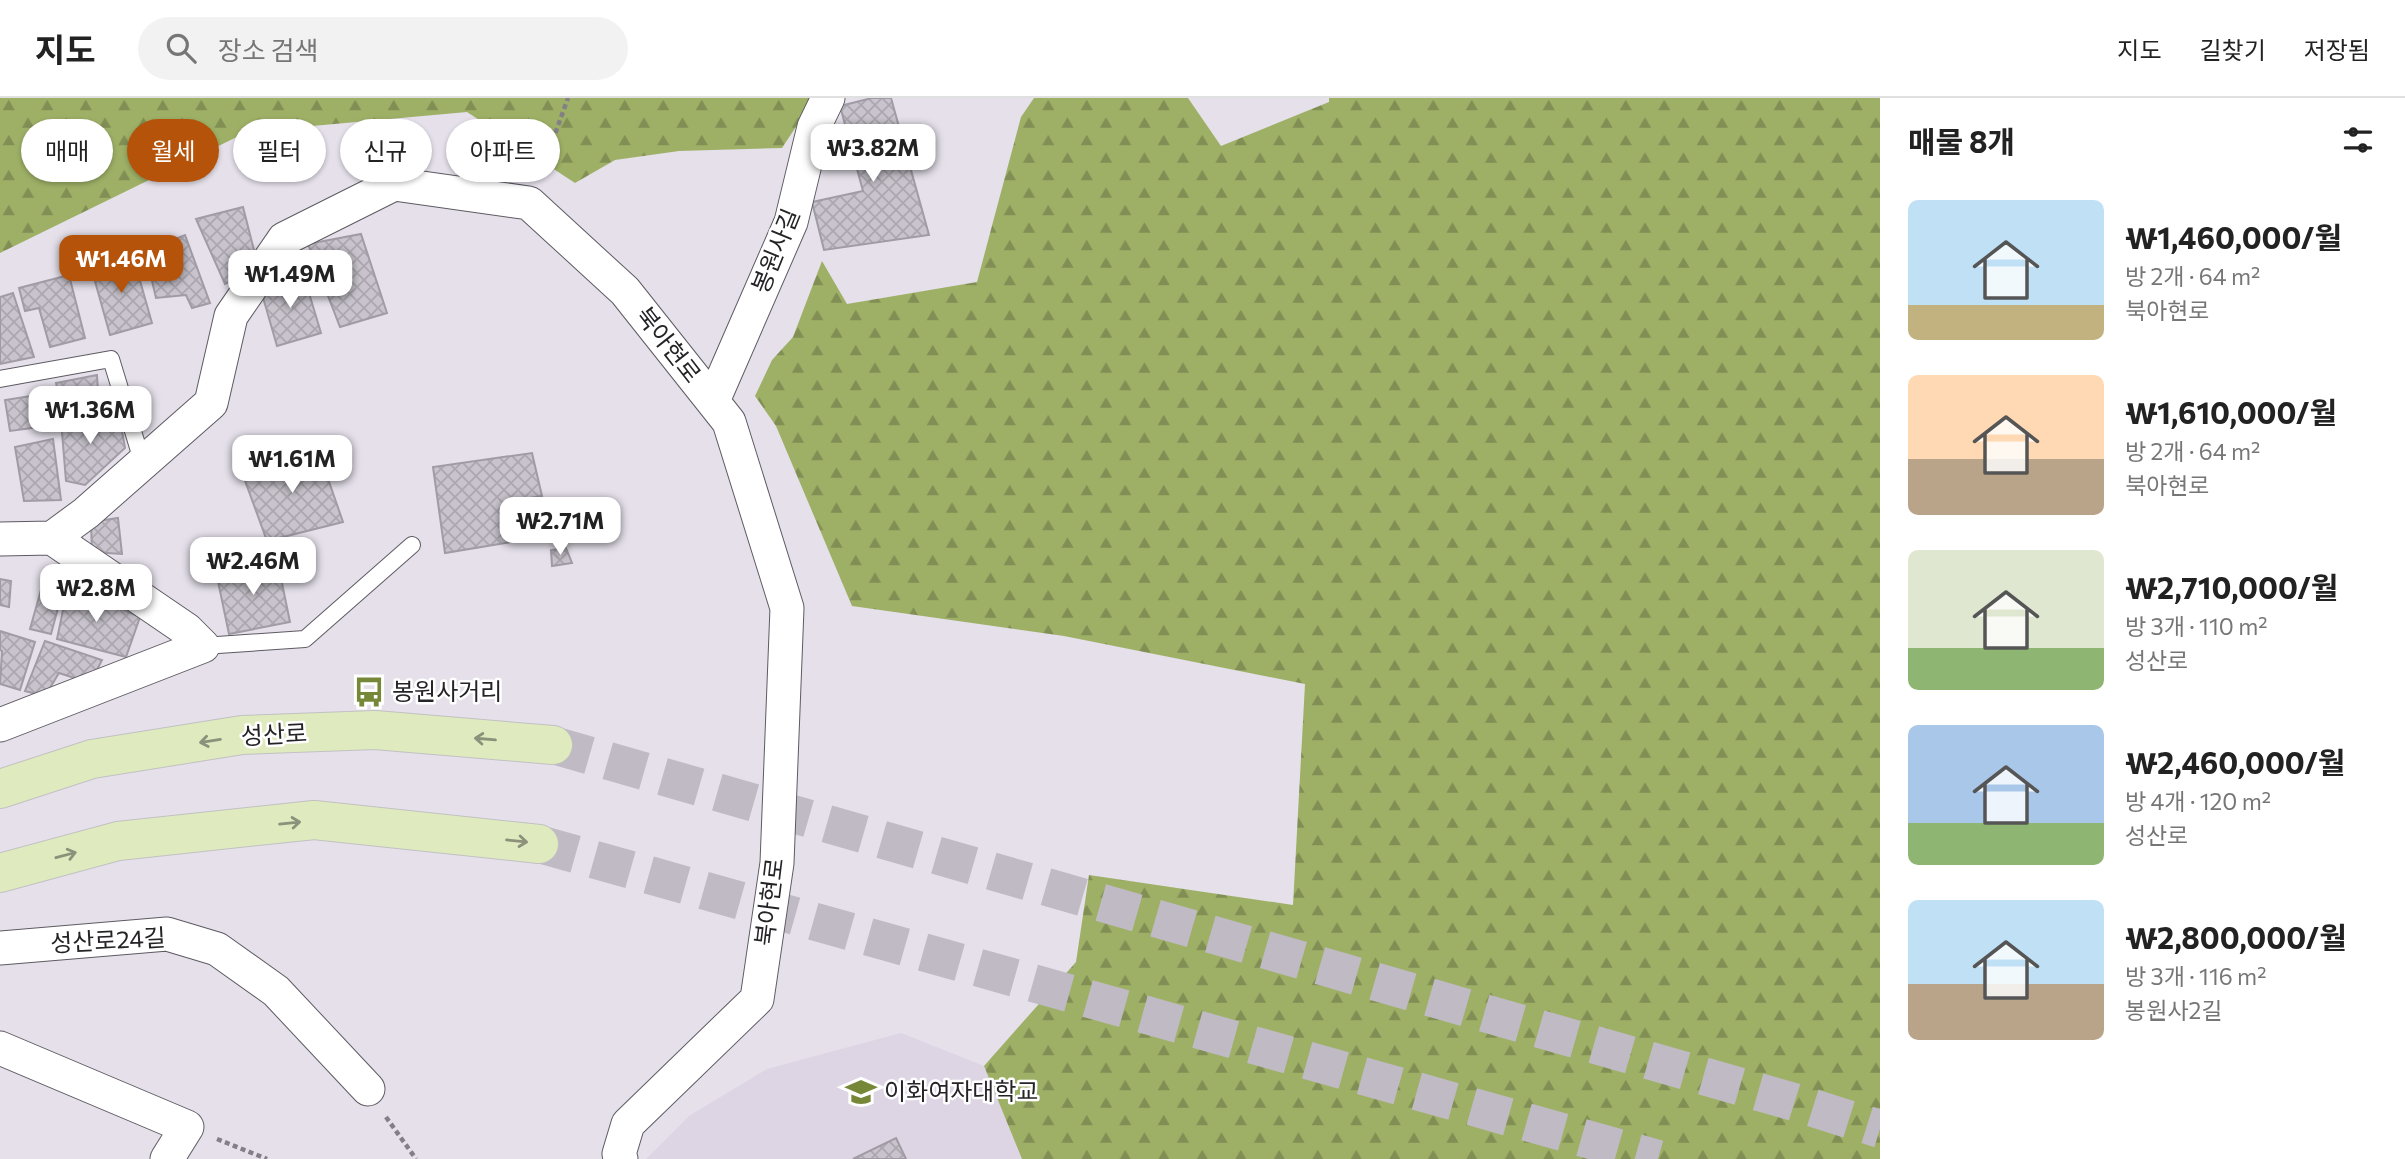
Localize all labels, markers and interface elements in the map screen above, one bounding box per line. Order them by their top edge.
search box [138,17,628,80]
text: 지도 [35,28,96,69]
icon: search [162,29,200,67]
text: 장소 검색 [218,34,318,65]
text: 지도 [2117,35,2162,64]
text: 길찾기 [2200,35,2266,64]
text: 저장됨 [2304,35,2370,64]
chip: 매매 [21,119,113,182]
chip: 월세 [127,119,219,182]
chip: 필터 [233,119,326,182]
chip: 신규 [340,119,432,182]
chip: 아파트 [446,119,560,182]
icon: filters [2339,121,2377,159]
text: 매물 8개 [1908,122,2015,159]
pin: ₩3.82M [816,125,930,184]
text: ₩3.82M [827,133,919,161]
street label: 봉원사길 [745,204,805,297]
text: ₩1,460,000/월 [2125,218,2342,255]
icon: home [1964,228,2048,312]
pin: ₩1.46M [64,236,178,295]
text: ₩1.46M [75,244,167,272]
pin: ₩1.49M [233,250,347,310]
text: ₩1.49M [244,259,336,287]
text: 방 2개 · 64 m² [2125,262,2260,290]
text: 북아현로 [2125,296,2210,324]
street label: 북아현로 [631,300,708,388]
pin: ₩1.36M [33,386,147,446]
text: ₩1,610,000/월 [2125,393,2337,430]
text: ₩1.36M [45,395,135,423]
icon: home [1964,403,2048,487]
pin: ₩1.61M [235,436,349,495]
text: 방 2개 · 64 m² [2125,437,2260,465]
text: ₩1.61M [248,444,336,472]
text: 북아현로 [2125,471,2210,499]
pin: ₩2.71M [503,498,617,557]
text: ₩2.71M [516,506,604,534]
pin: ₩2.46M [196,538,310,597]
text: ₩2.46M [206,546,300,574]
pin: ₩2.8M [47,564,145,624]
text: ₩2,710,000/월 [2125,568,2338,605]
text: ₩2.8M [56,573,136,601]
icon: home [1964,578,2048,662]
text: 방 3개 · 110 m² [2125,612,2267,640]
text: 성산로 [2125,646,2188,674]
bus stop icon: 봉원사거리 [352,675,386,709]
place label: 봉원사거리 [392,676,502,705]
street label: 성산로 [240,717,308,750]
one-way arrow [474,732,497,745]
one-way arrow [199,735,221,748]
text: ₩2,460,000/월 [2125,743,2345,780]
icon: home [1964,753,2048,837]
text: 방 4개 · 120 m² [2125,787,2271,815]
one-way arrow [279,816,301,829]
text: 성산로 [2125,821,2188,849]
one-way arrow [505,835,527,848]
one-way arrow [54,848,77,861]
street label: 북아현로 [749,856,788,947]
text: ₩2,800,000/월 [2125,918,2347,955]
street label: 성산로24길 [49,922,166,957]
icon: home [1964,928,2048,1012]
text: 방 3개 · 116 m² [2125,962,2266,990]
text: 봉원사2길 [2125,996,2222,1024]
school or university icon: 이화여자대학교 [844,1075,878,1109]
place label: 이화여자대학교 [884,1076,1039,1105]

